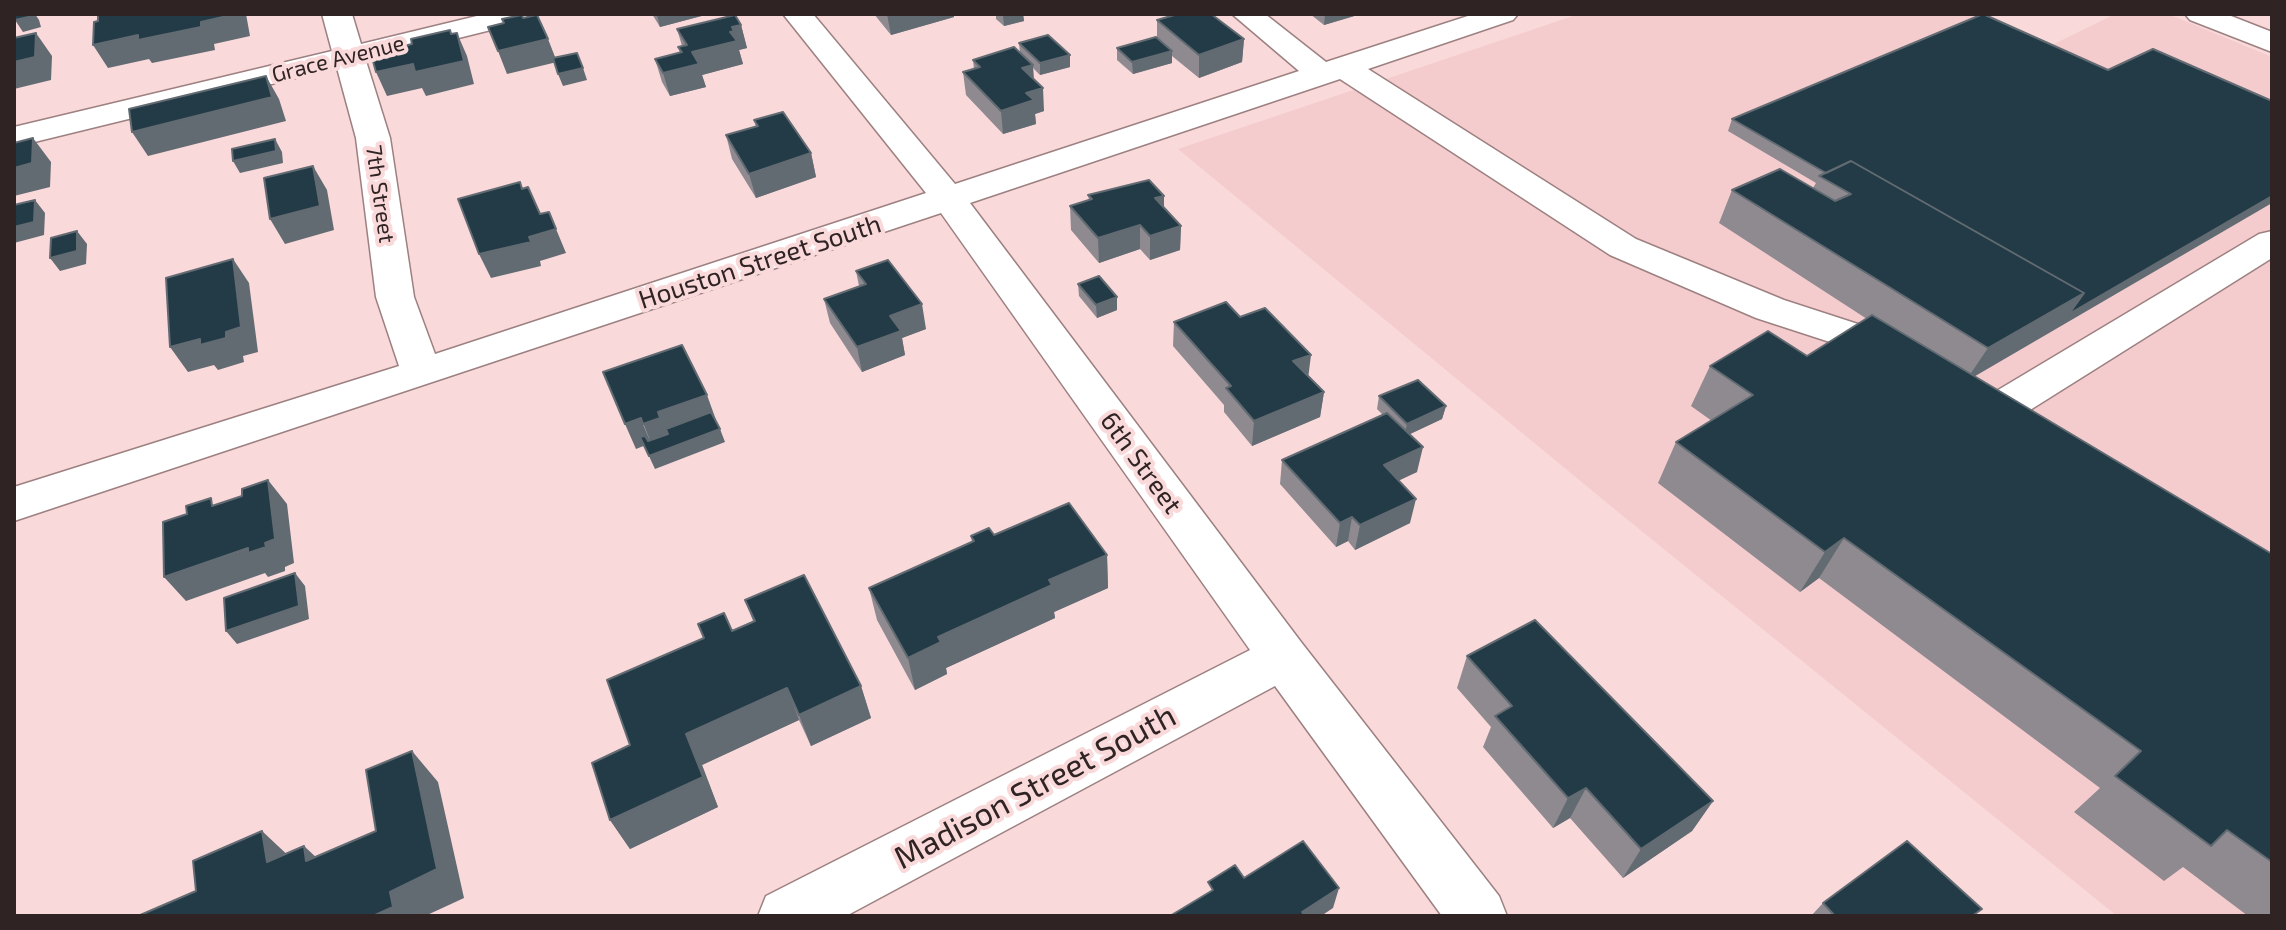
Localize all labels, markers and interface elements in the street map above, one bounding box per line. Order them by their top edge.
street label: Grace Avenue [269,30,407,88]
street label: 7th Street [360,143,400,245]
street label: Houston Street South [635,208,885,316]
street label: 6th Street [1094,406,1188,520]
street label: Madison Street South [888,697,1182,877]

